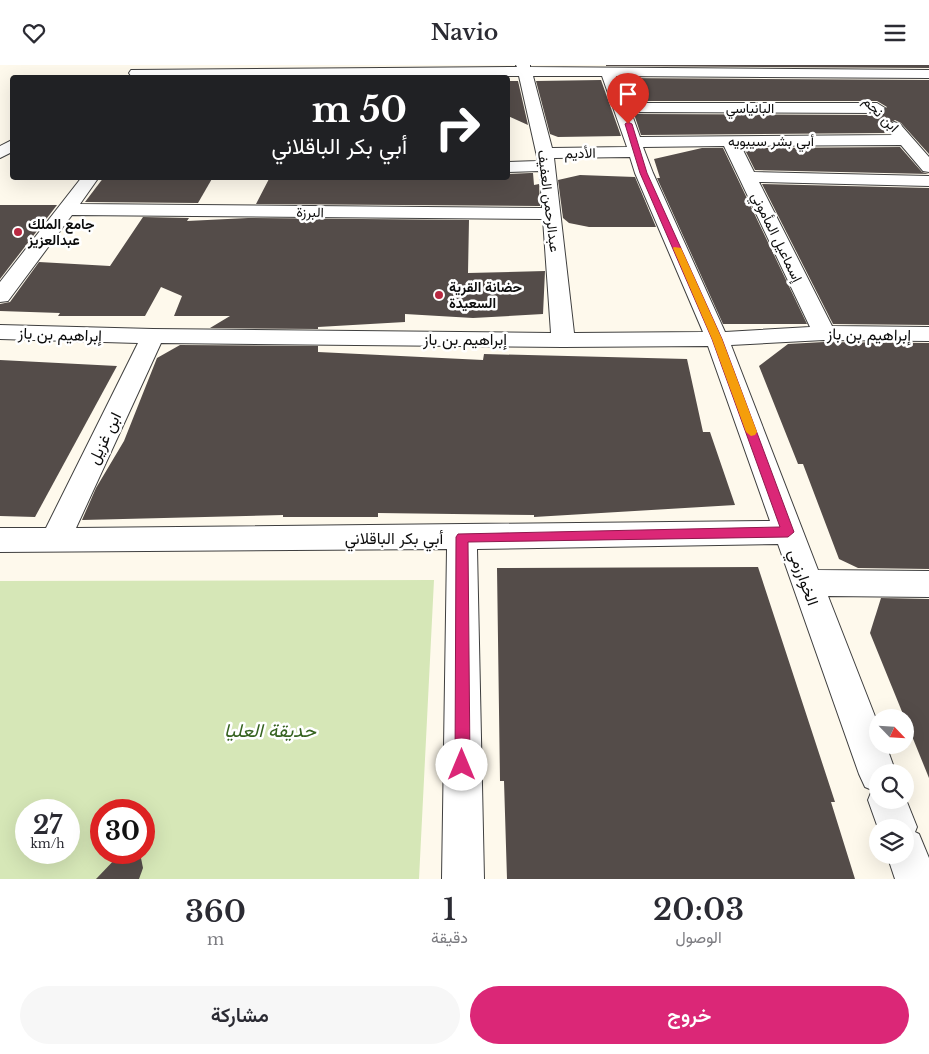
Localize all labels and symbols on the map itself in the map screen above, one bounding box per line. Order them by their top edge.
pin [607,73,649,124]
street label: ابن نجم [859,92,903,136]
street label: البانياسي [726,99,774,120]
street label: أبي بشر سيبويه [728,132,814,153]
street label: الأديم [564,144,596,162]
street label: عبدالرحمن العفيف [534,149,564,253]
street label: إسماعيل المأموني [745,189,807,286]
street label: البرزة [296,203,324,221]
place label: جامع الملك عبدالعزيز [27,215,95,249]
marker: جامع الملك عبدالعزيز [12,226,24,238]
place label: حضانة القرية السعيدة [449,278,522,312]
marker: حضانة القرية السعيدة [433,289,445,301]
street label: إبراهيم بن باز [17,323,103,346]
street label: إبراهيم بن باز [826,323,912,346]
street label: إبراهيم بن باز [422,329,507,350]
street label: ابن غزيل [83,409,126,468]
street label: أبي بكر الباقلاني [345,528,444,552]
street label: الخوارزمي [781,546,823,609]
north arrow [869,709,914,754]
park label: حديقة العليا [224,719,317,742]
position arrow [435,738,487,790]
speed limit sign: 30 [90,799,155,864]

